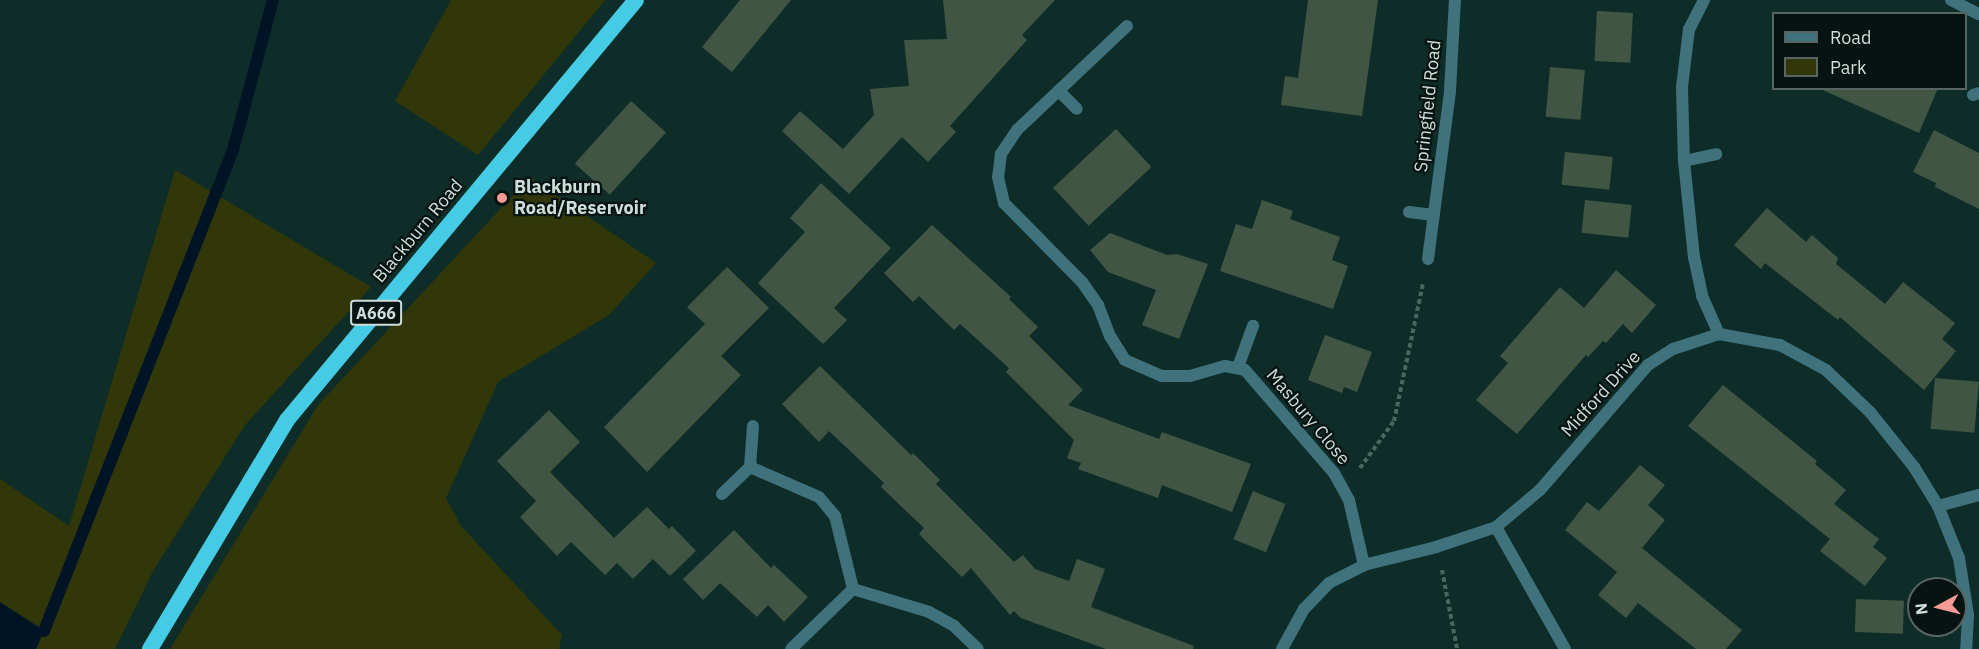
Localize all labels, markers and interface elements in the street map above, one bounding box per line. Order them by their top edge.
legend [1772,12,1967,90]
text: Road [1830,26,1871,49]
street label: Springfield Road [1410,39,1446,173]
text: Park [1830,56,1866,79]
street label: Blackburn Road [369,175,467,287]
place label: Blackburn Road/Reservoir [514,177,646,219]
marker: Blackburn Road/Reservoir [495,191,509,205]
road number: A666 [349,300,403,326]
street label: Midford Drive [1557,347,1645,441]
street label: Masbury Close [1262,365,1354,469]
north arrow [1907,577,1967,637]
text: N [1910,602,1932,616]

